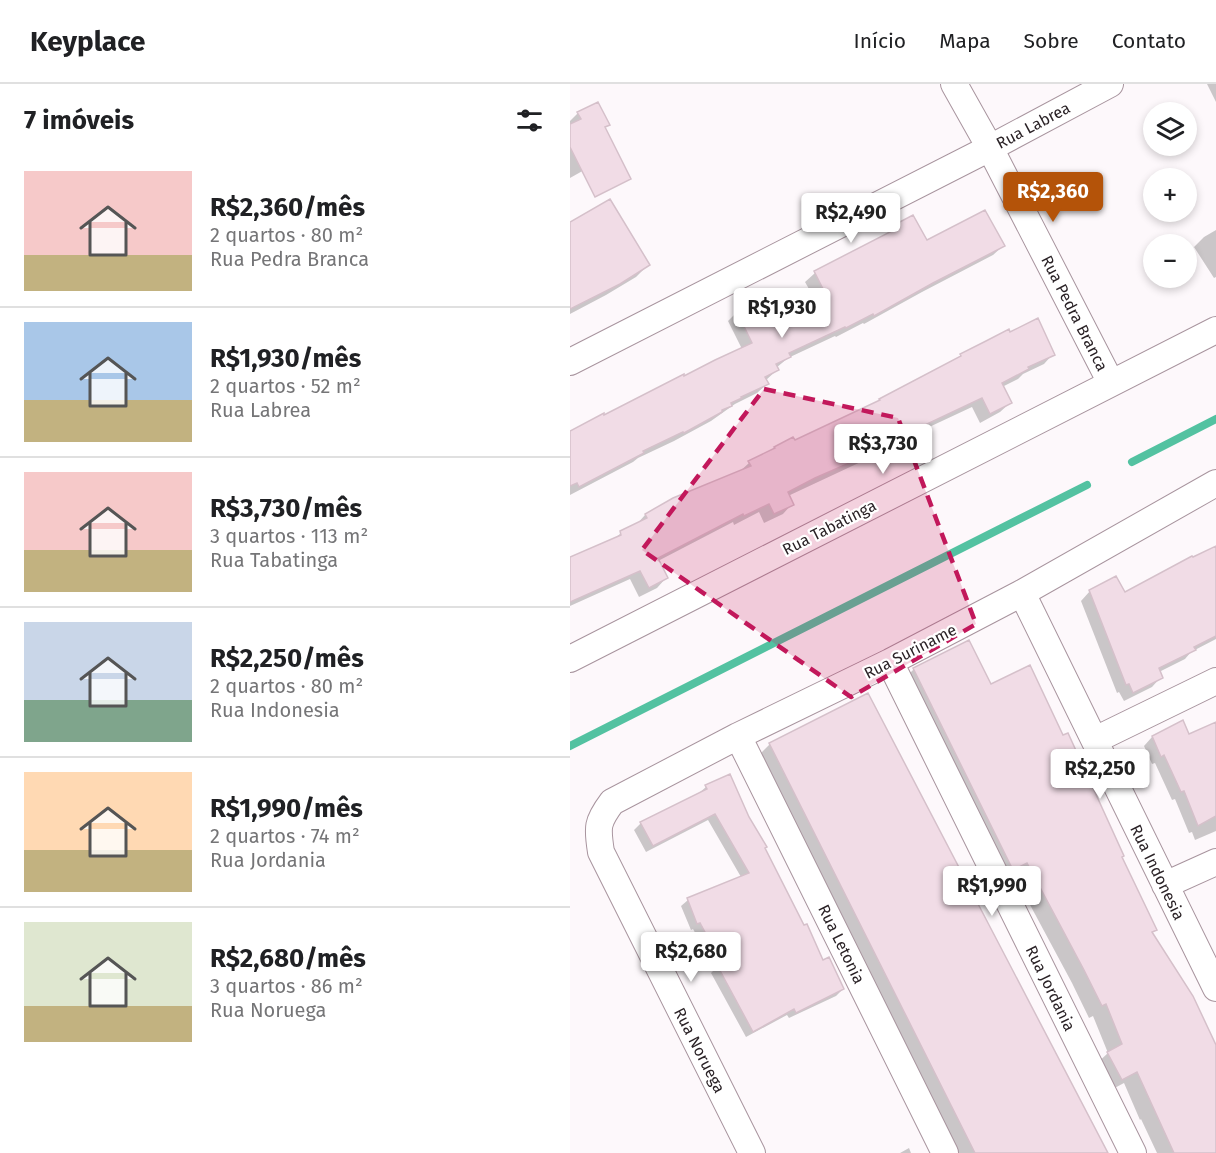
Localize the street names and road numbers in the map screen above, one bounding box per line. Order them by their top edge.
street label: Rua Labrea [993,98,1073,153]
street label: Rua Pedra Branca [1037,252,1112,374]
street label: Rua Tabatinga [779,496,879,559]
street label: Rua Suriname [861,620,960,683]
street label: Rua Indonesia [1126,821,1189,923]
street label: Rua Letonia [814,902,869,987]
street label: Rua Jordania [1022,942,1079,1034]
street label: Rua Noruega [670,1004,729,1096]

